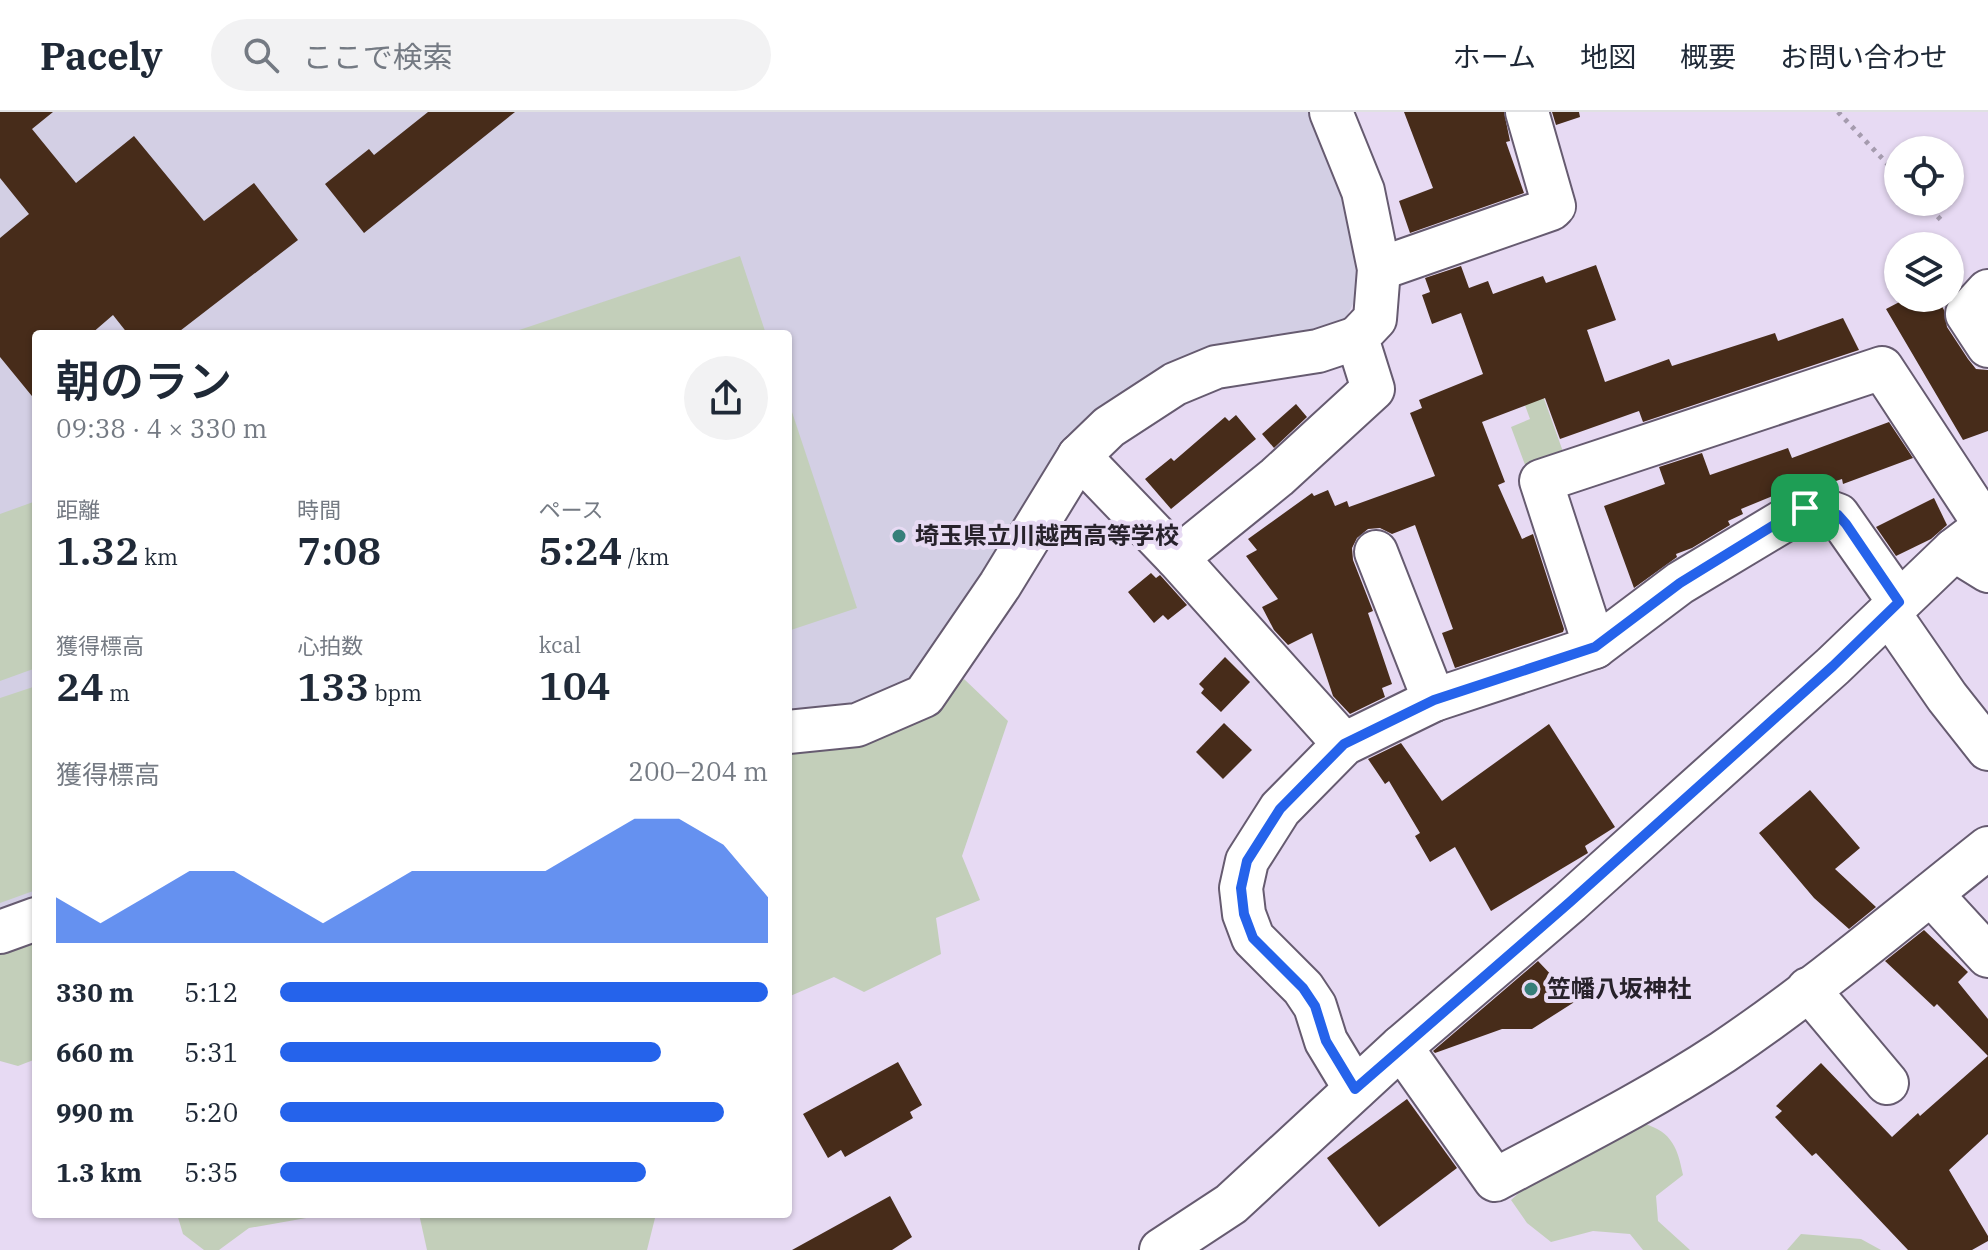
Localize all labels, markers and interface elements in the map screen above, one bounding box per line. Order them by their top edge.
search box [211,19,771,91]
text: Pacely [40,31,163,80]
icon: search [239,33,283,77]
text: ここで検索 [303,37,453,76]
text: ホーム [1453,38,1536,75]
text: 地図 [1580,38,1636,75]
text: 概要 [1680,38,1736,75]
text: お問い合わせ [1780,38,1948,75]
map controls [1884,136,1964,312]
button: locate [1884,136,1964,216]
button: layers [1884,232,1964,312]
text: 朝のラン [56,352,232,409]
button: share [684,356,768,440]
text: 09:38 · 4 × 330 m [56,411,267,445]
pin [1771,474,1839,542]
icon: arrive [1783,486,1827,530]
text: 距離 [56,495,100,524]
text: 時間 [297,495,341,524]
text: ペース [539,495,604,524]
place label: 埼玉県立川越西高等学校 [915,519,1179,551]
text: 1.32 [56,524,139,576]
text: 7:08 [297,524,381,576]
text: 5:24 [539,524,623,576]
marker: 埼玉県立川越西高等学校 [890,527,908,545]
text: km [139,542,178,571]
text: /km [623,542,670,571]
text: kcal [539,630,581,659]
text: 獲得標高 [56,631,144,660]
text: 心拍数 [297,631,363,660]
text: 104 [539,659,611,711]
text: 24 [56,660,104,712]
text: 133 [297,660,369,712]
text: m [104,678,130,707]
text: bpm [369,678,422,707]
text: 200–204 m [628,754,768,788]
text: 獲得標高 [56,757,160,791]
place label: 笠幡八坂神社 [1547,972,1691,1004]
text: 330 m [56,975,134,1009]
text: 5:12 [184,975,238,1009]
marker: 笠幡八坂神社 [1522,980,1540,998]
text: 660 m [56,1035,134,1069]
text: 5:31 [184,1035,238,1069]
text: 990 m [56,1095,134,1129]
text: 5:20 [184,1095,238,1129]
text: 1.3 km [56,1155,142,1189]
text: 5:35 [184,1155,238,1189]

